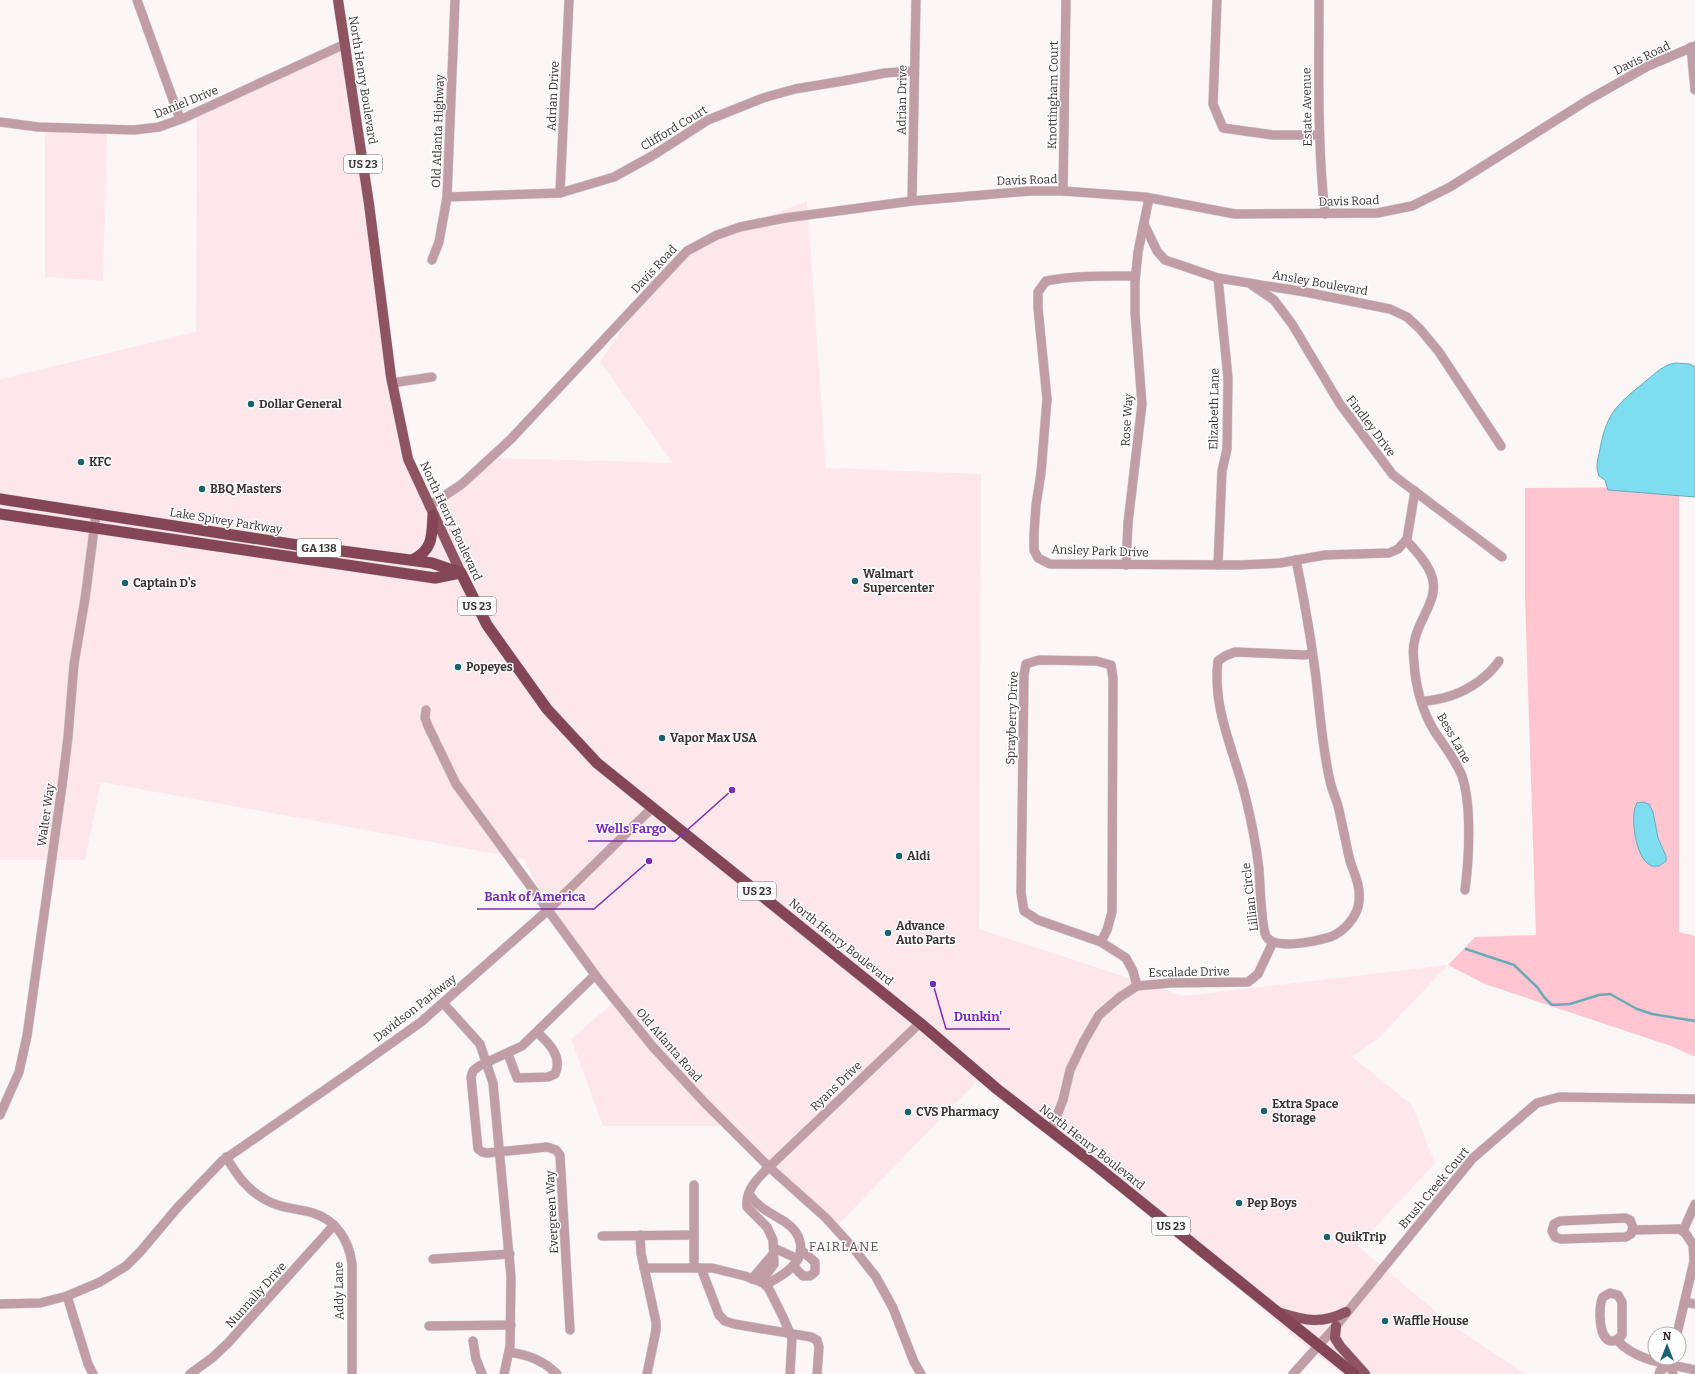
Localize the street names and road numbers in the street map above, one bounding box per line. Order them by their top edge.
street label: North Henry Boulevard [346,15,380,145]
street label: Davis Road [1612,38,1672,78]
street label: Knottingham Court [1045,40,1061,149]
street label: Adrian Drive [544,61,562,131]
street label: Adrian Drive [894,65,910,135]
street label: Estate Avenue [1299,67,1315,147]
street label: Old Atlanta Highway [429,73,447,188]
street label: Daniel Drive [152,83,220,121]
street label: Clifford Court [638,102,710,153]
road number: US 23 [344,155,382,173]
street label: Davis Road [996,172,1058,188]
street label: Davis Road [1318,193,1380,209]
street label: Davis Road [628,242,680,296]
street label: Ansley Boulevard [1271,268,1369,298]
street label: Elizabeth Lane [1206,368,1222,450]
street label: Rose Way [1118,392,1136,447]
street label: Findley Drive [1343,393,1399,459]
street label: North Henry Boulevard [417,459,485,583]
street label: Lake Spivey Parkway [169,505,284,537]
road number: GA 138 [297,539,341,557]
street label: Ansley Park Drive [1051,542,1149,560]
road number: US 23 [458,597,496,615]
street label: Sprayberry Drive [1003,671,1021,765]
street label: Bess Lane [1434,711,1474,765]
street label: Walter Way [35,782,57,847]
street label: Lillian Circle [1239,862,1261,932]
road number: US 23 [738,882,776,900]
street label: North Henry Boulevard [786,896,896,988]
street label: Escalade Drive [1148,964,1230,980]
street label: Davidson Parkway [371,971,460,1045]
street label: Old Atlanta Road [633,1005,705,1085]
street label: Ryans Drive [808,1058,864,1114]
street label: North Henry Boulevard [1037,1102,1147,1192]
street label: Brush Creek Court [1396,1144,1473,1232]
street label: Evergreen Way [543,1169,561,1254]
road number: US 23 [1152,1217,1190,1235]
street label: Nunnally Drive [223,1259,289,1331]
street label: Addy Lane [331,1262,347,1320]

